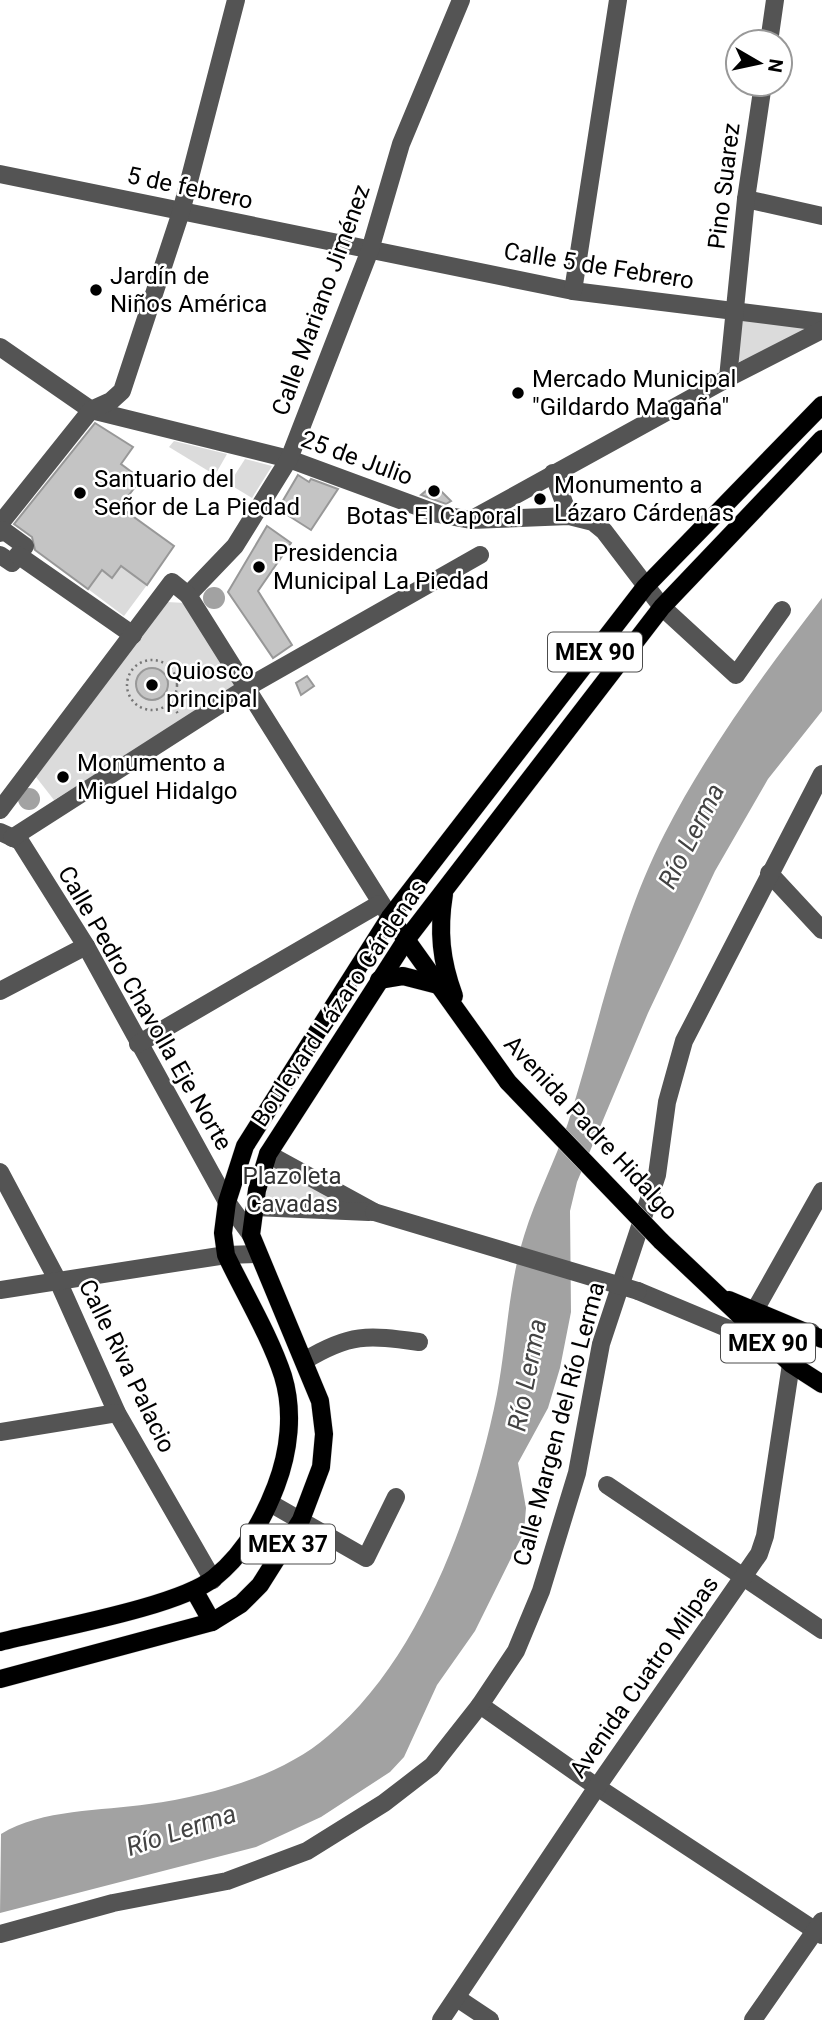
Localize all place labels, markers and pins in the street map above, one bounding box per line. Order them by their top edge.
place label: Jardín de Niños América [110,262,267,318]
marker: Jardín de Niños América [88,282,104,298]
place label: Mercado Municipal "Gildardo Magaña" [532,365,736,421]
marker: Mercado Municipal "Gildardo Magaña" [510,385,526,401]
place label: Santuario del Señor de La Piedad [94,465,300,521]
place label: Monumento a Lázaro Cárdenas [554,471,734,527]
marker: Botas El Caporal [426,483,442,499]
marker: Santuario del Señor de La Piedad [72,485,88,501]
marker: Monumento a Lázaro Cárdenas [532,491,548,507]
place label: Botas El Caporal [346,502,522,530]
place label: Presidencia Municipal La Piedad [273,539,489,595]
marker: Presidencia Municipal La Piedad [251,559,267,575]
place label: Quiosco principal [166,657,257,713]
marker: Quiosco principal [144,677,160,693]
place label: Monumento a Miguel Hidalgo [77,749,238,805]
marker: Monumento a Miguel Hidalgo [55,769,71,785]

